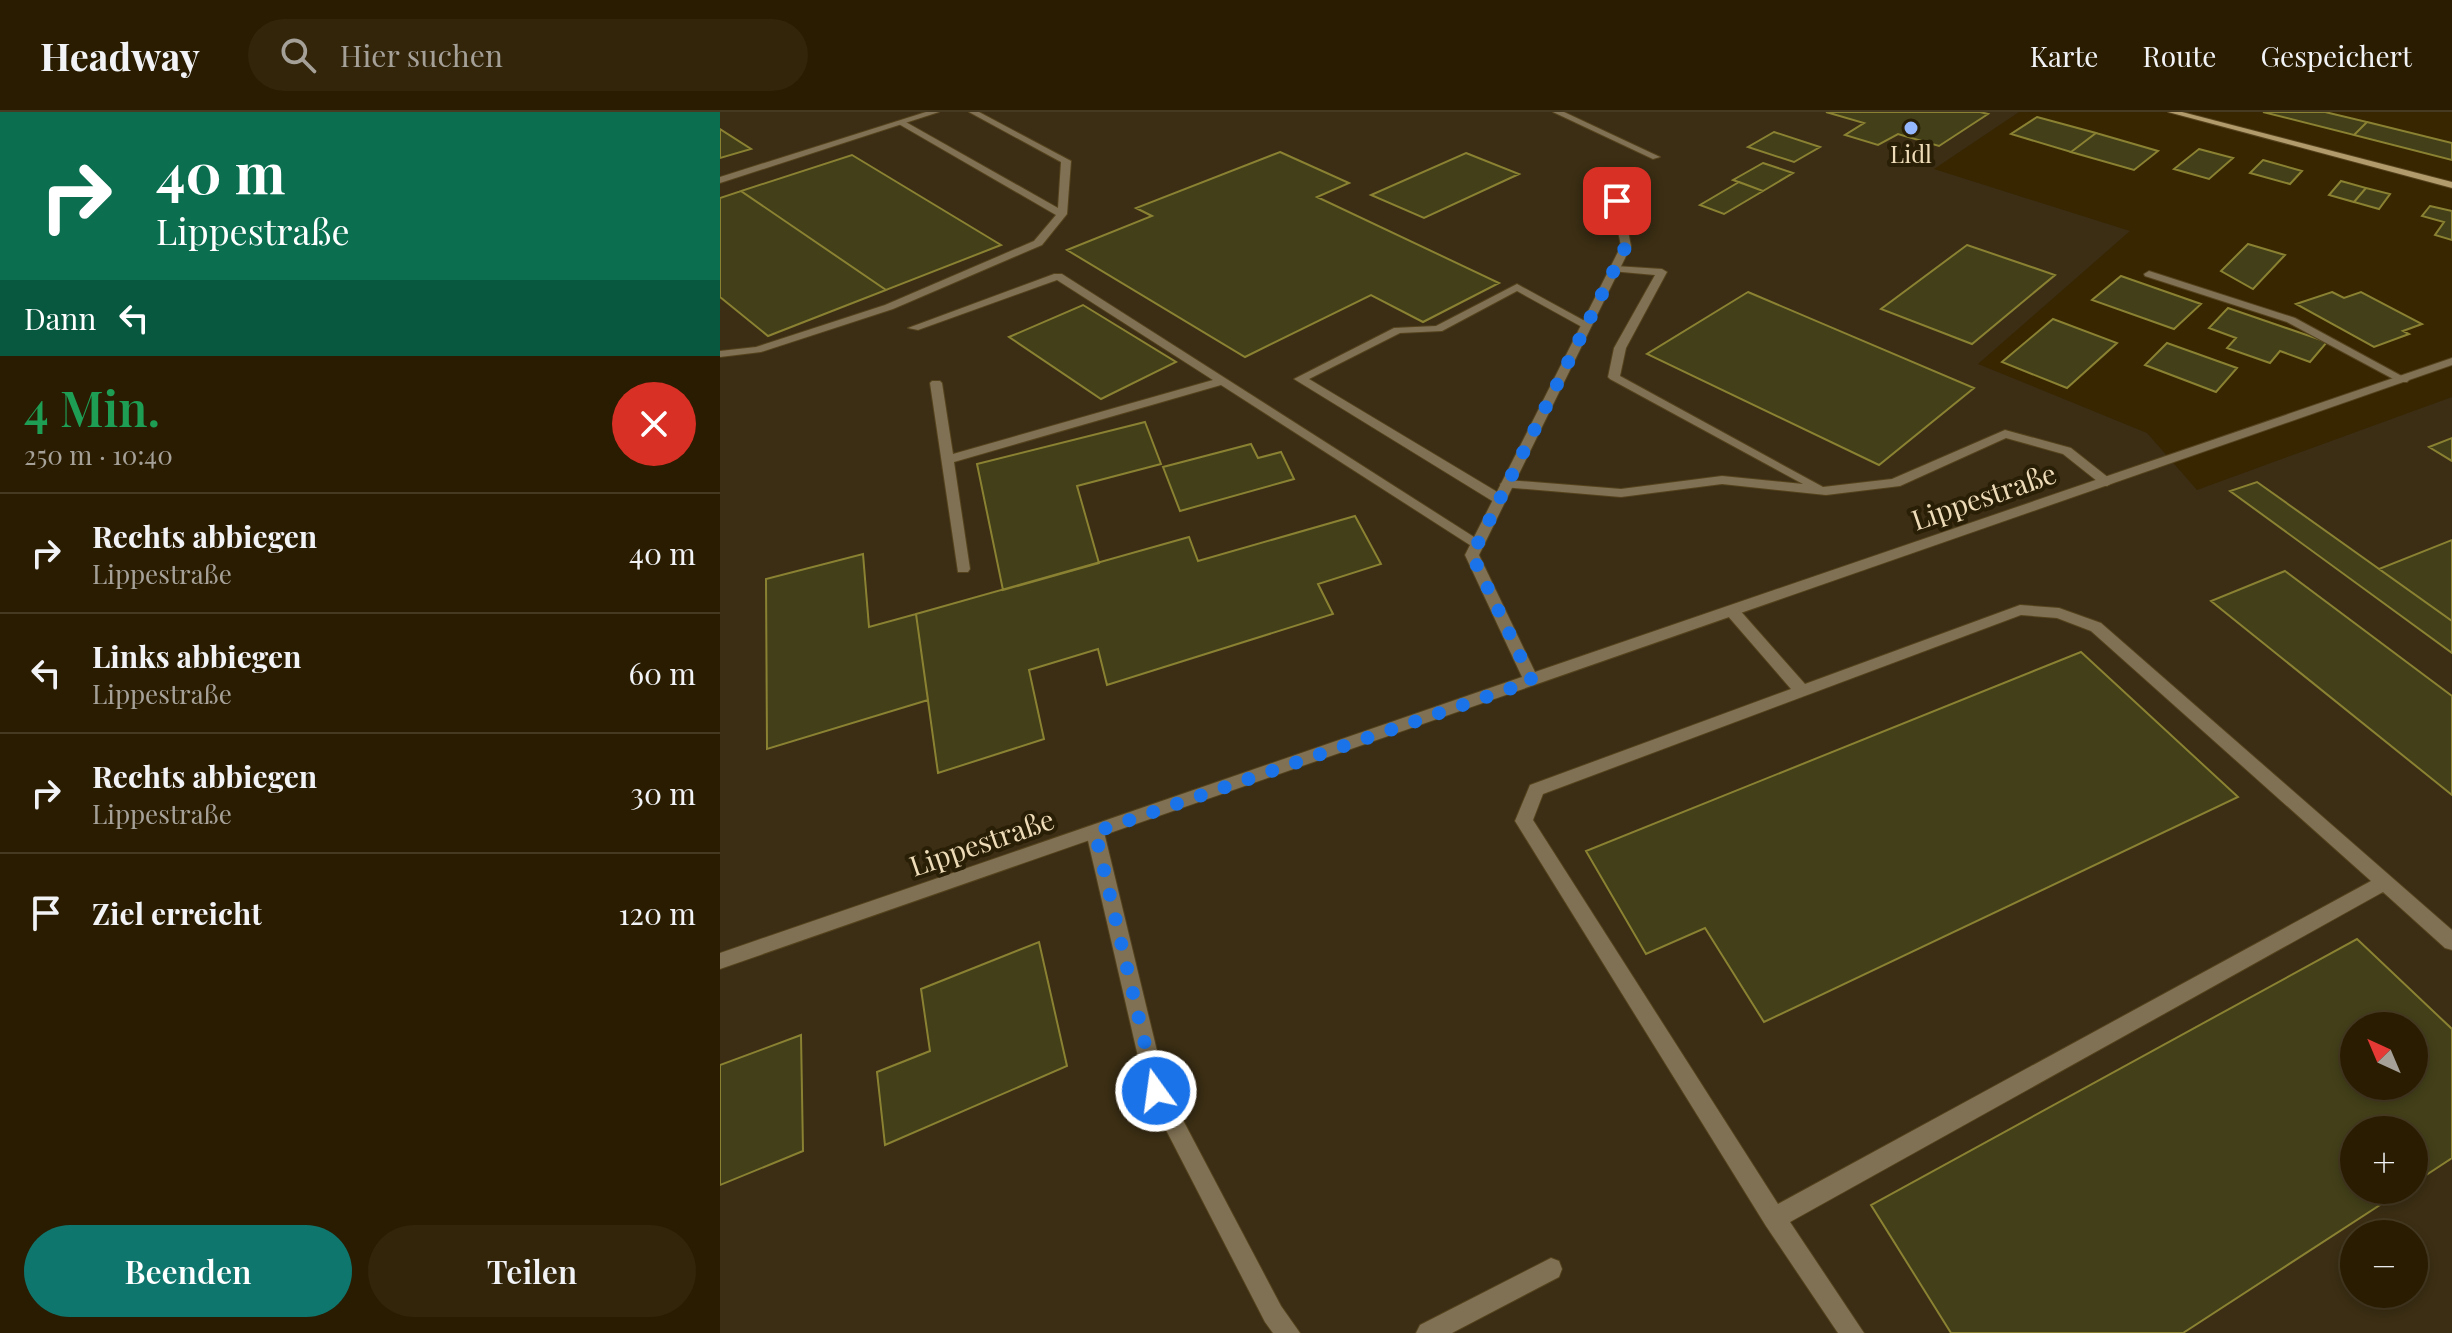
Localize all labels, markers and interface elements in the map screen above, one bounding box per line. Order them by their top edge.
search box [248,19,808,91]
text: Headway [40,30,200,81]
icon: search [276,33,320,77]
text: Hier suchen [340,35,503,75]
text: Karte [2030,37,2099,74]
text: Route [2143,37,2216,74]
text: Gespeichert [2260,37,2412,74]
marker: Lidl [1902,119,1920,137]
text: 40 m [156,134,285,209]
place label: Lidl [1890,137,1932,169]
icon: right [24,144,128,248]
pin [1583,167,1651,235]
icon: arrive [1595,179,1639,223]
text: Lippestraße [156,206,350,254]
icon: left [112,296,156,340]
text: Dann [24,298,96,338]
text: 4 Min. [24,375,160,439]
button: close [612,382,696,466]
text: 250 m · 10:40 [24,437,173,472]
street label: Lippestraße [1906,454,2061,538]
text: Rechts abbiegen [92,516,317,556]
icon: right [24,531,68,575]
text: 40 m [629,533,696,573]
text: Lippestraße [92,556,232,591]
text: Links abbiegen [92,636,301,676]
icon: left [24,651,68,695]
text: 60 m [628,653,696,693]
text: Lippestraße [92,676,232,711]
text: Rechts abbiegen [92,756,317,796]
icon: right [24,771,68,815]
text: 30 m [630,773,696,813]
text: Lippestraße [92,796,232,831]
street label: Lippestraße [904,800,1059,884]
icon: arrive [24,891,68,935]
text: Ziel erreicht [92,893,262,933]
text: 120 m [618,893,696,933]
north arrow [2340,1012,2428,1100]
map controls [2340,1012,2428,1308]
position arrow [1114,1049,1198,1133]
button: + [2340,1116,2428,1204]
button: − [2340,1220,2428,1308]
button: Beenden [24,1225,352,1317]
button: Teilen [368,1225,696,1317]

